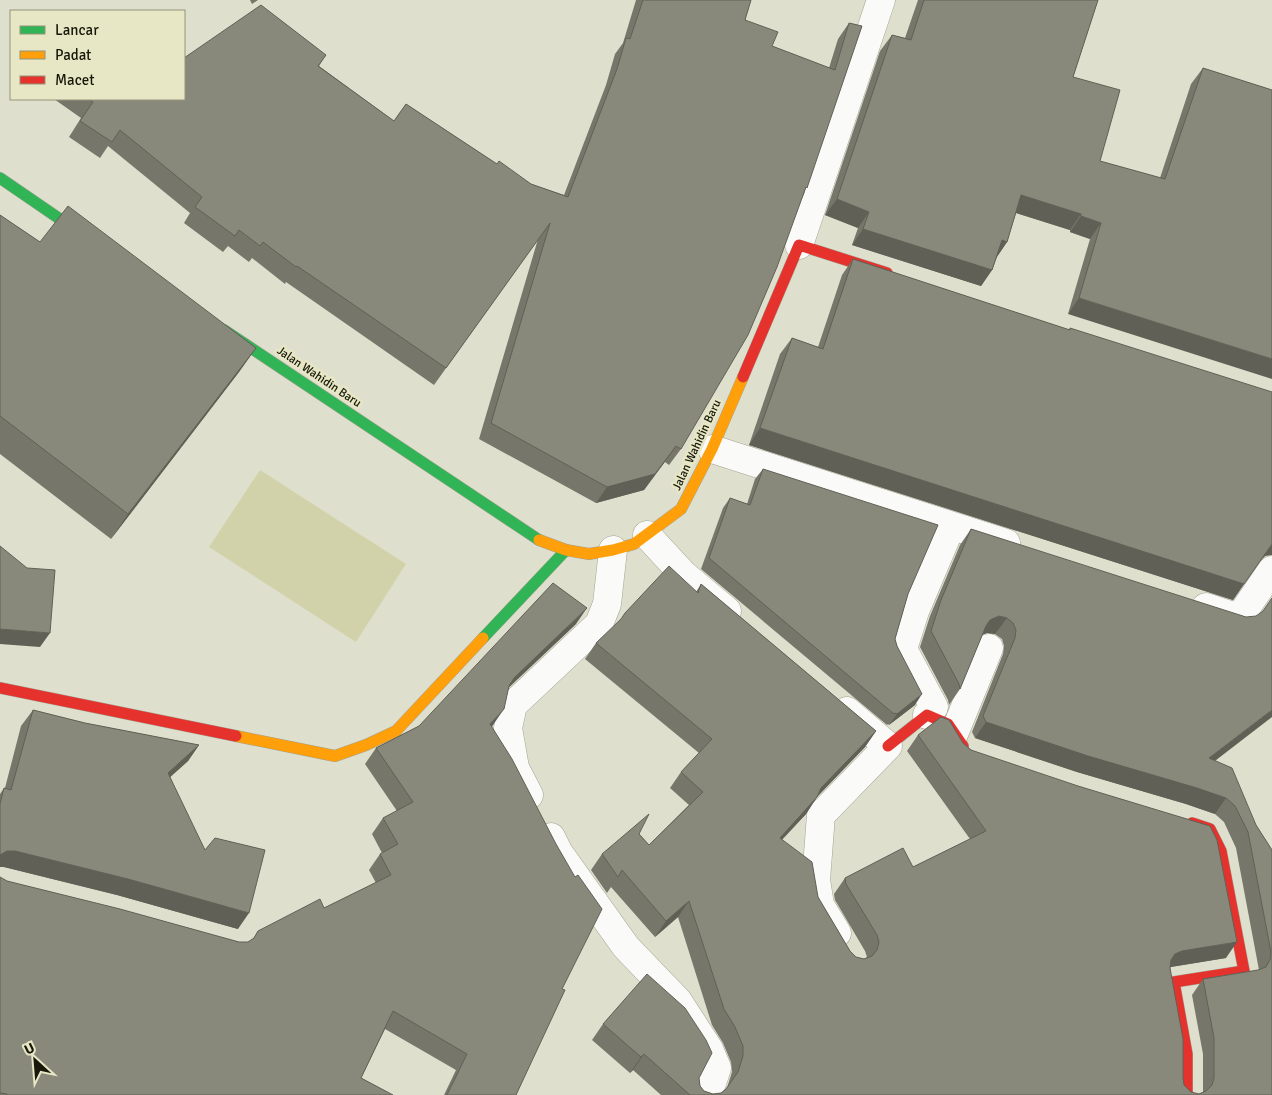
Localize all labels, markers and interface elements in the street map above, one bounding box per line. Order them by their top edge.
legend [10,10,185,100]
text: Lancar [55,21,99,39]
text: Padat [55,46,91,64]
text: Macet [55,71,94,89]
street label: Jalan Wahidin Baru [274,343,364,411]
street label: Jalan Wahidin Baru [669,397,725,493]
north arrow [10,1035,60,1085]
text: U [22,1039,37,1058]

